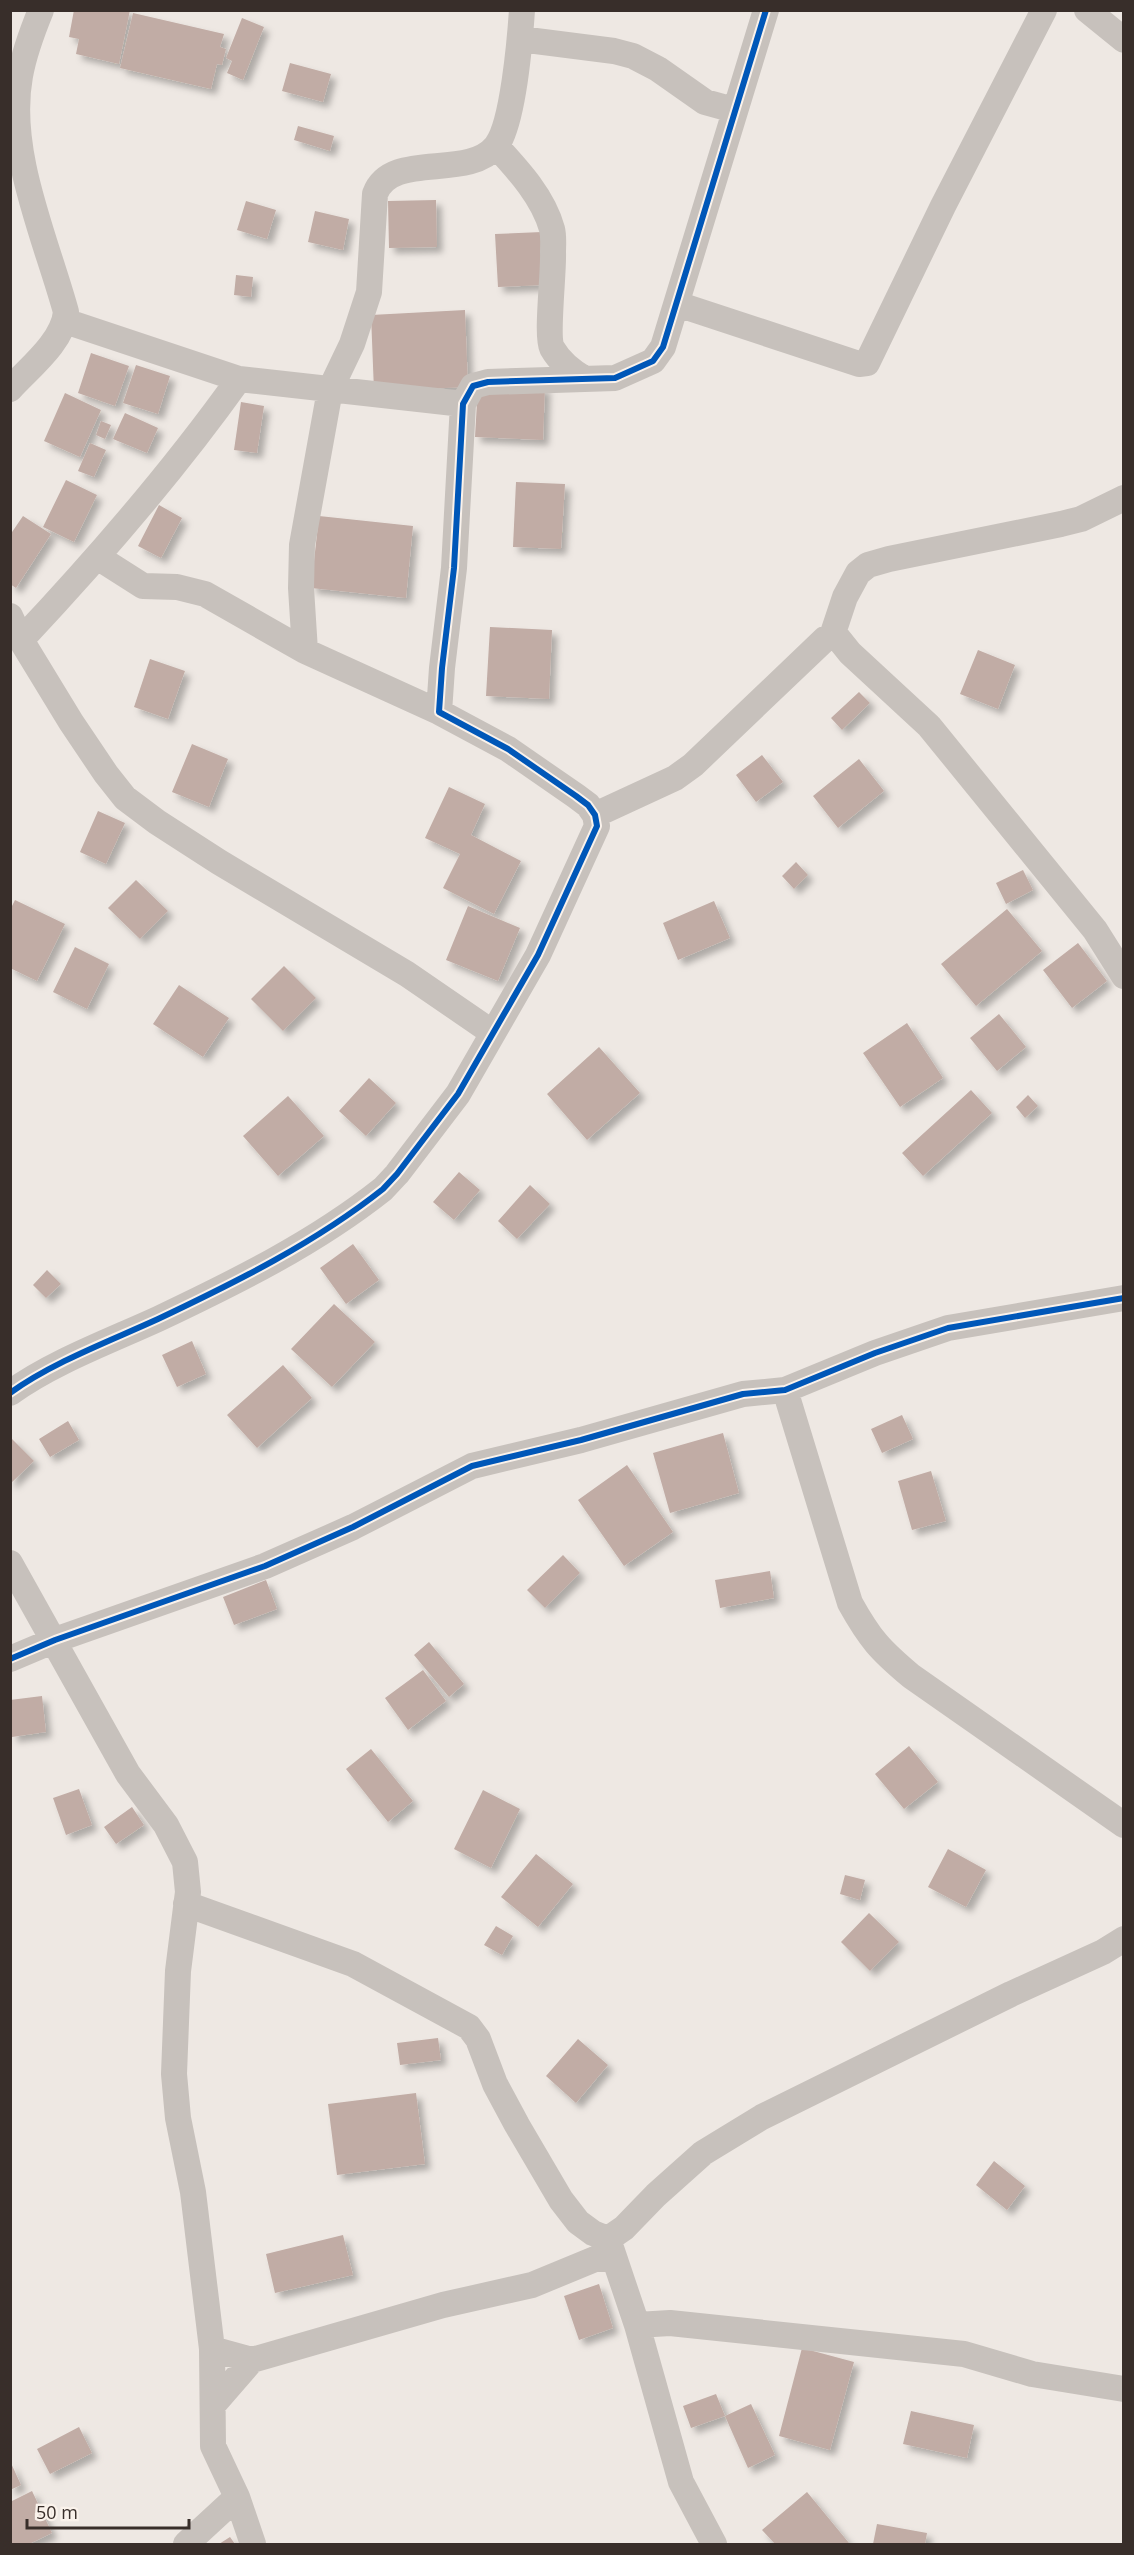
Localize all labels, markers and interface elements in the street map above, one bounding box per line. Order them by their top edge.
scale bar [27,2492,189,2530]
text: 50 m [36,2500,78,2524]

